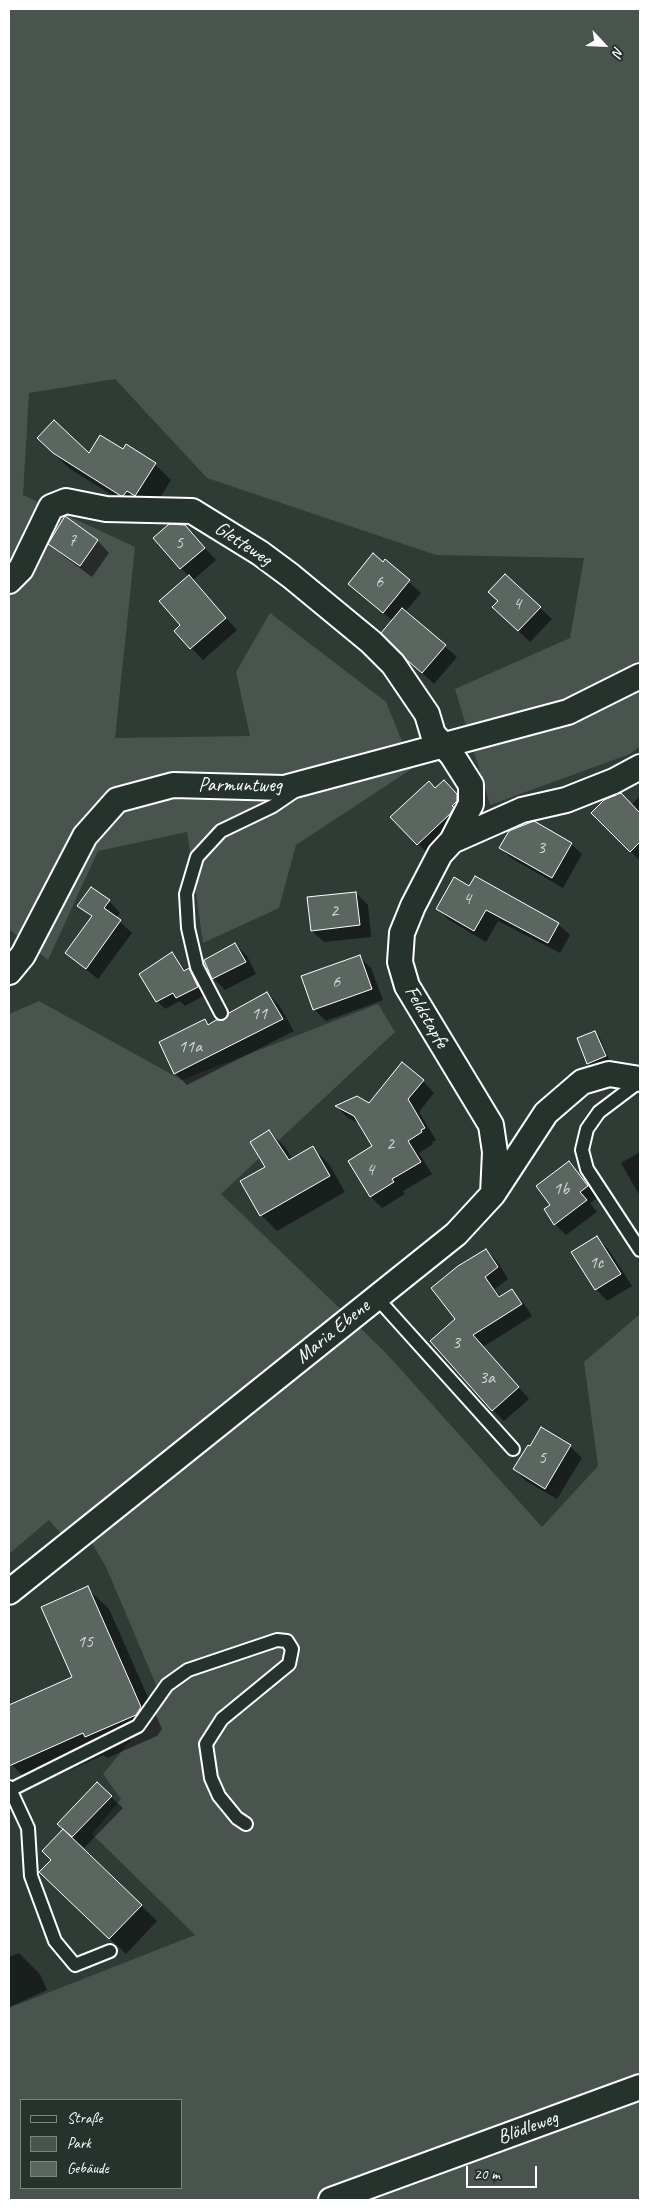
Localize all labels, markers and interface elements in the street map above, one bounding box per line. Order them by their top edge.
north arrow [579,20,629,70]
text: N [609,44,628,59]
street label: Gletteweg [210,517,276,571]
house number: 7 [68,530,76,552]
house number: 5 [175,532,183,554]
house number: 6 [375,571,383,593]
house number: 4 [513,593,521,615]
street label: Parmuntweg [198,774,282,798]
house number: 3 [537,837,545,859]
house number: 4 [463,888,471,910]
house number: 2 [330,900,338,922]
house number: 6 [332,971,340,993]
street label: Feldstapfe [399,982,453,1052]
house number: 11 [251,1003,267,1025]
house number: 11a [178,1036,202,1058]
house number: 2 [386,1133,394,1155]
house number: 4 [366,1159,374,1181]
house number: 1b [553,1178,569,1200]
house number: 1c [589,1252,603,1274]
street label: Maria Ebene [291,1295,375,1369]
house number: 3 [452,1332,460,1354]
house number: 3a [479,1367,495,1389]
house number: 5 [538,1447,546,1469]
house number: 15 [77,1631,93,1653]
legend [20,2099,182,2189]
street label: Blödleweg [494,2106,562,2150]
text: Straße [67,2109,102,2128]
text: Park [67,2134,91,2153]
scale bar [469,2156,540,2188]
text: Gebäude [67,2159,109,2178]
text: 20 m [474,2165,500,2184]

